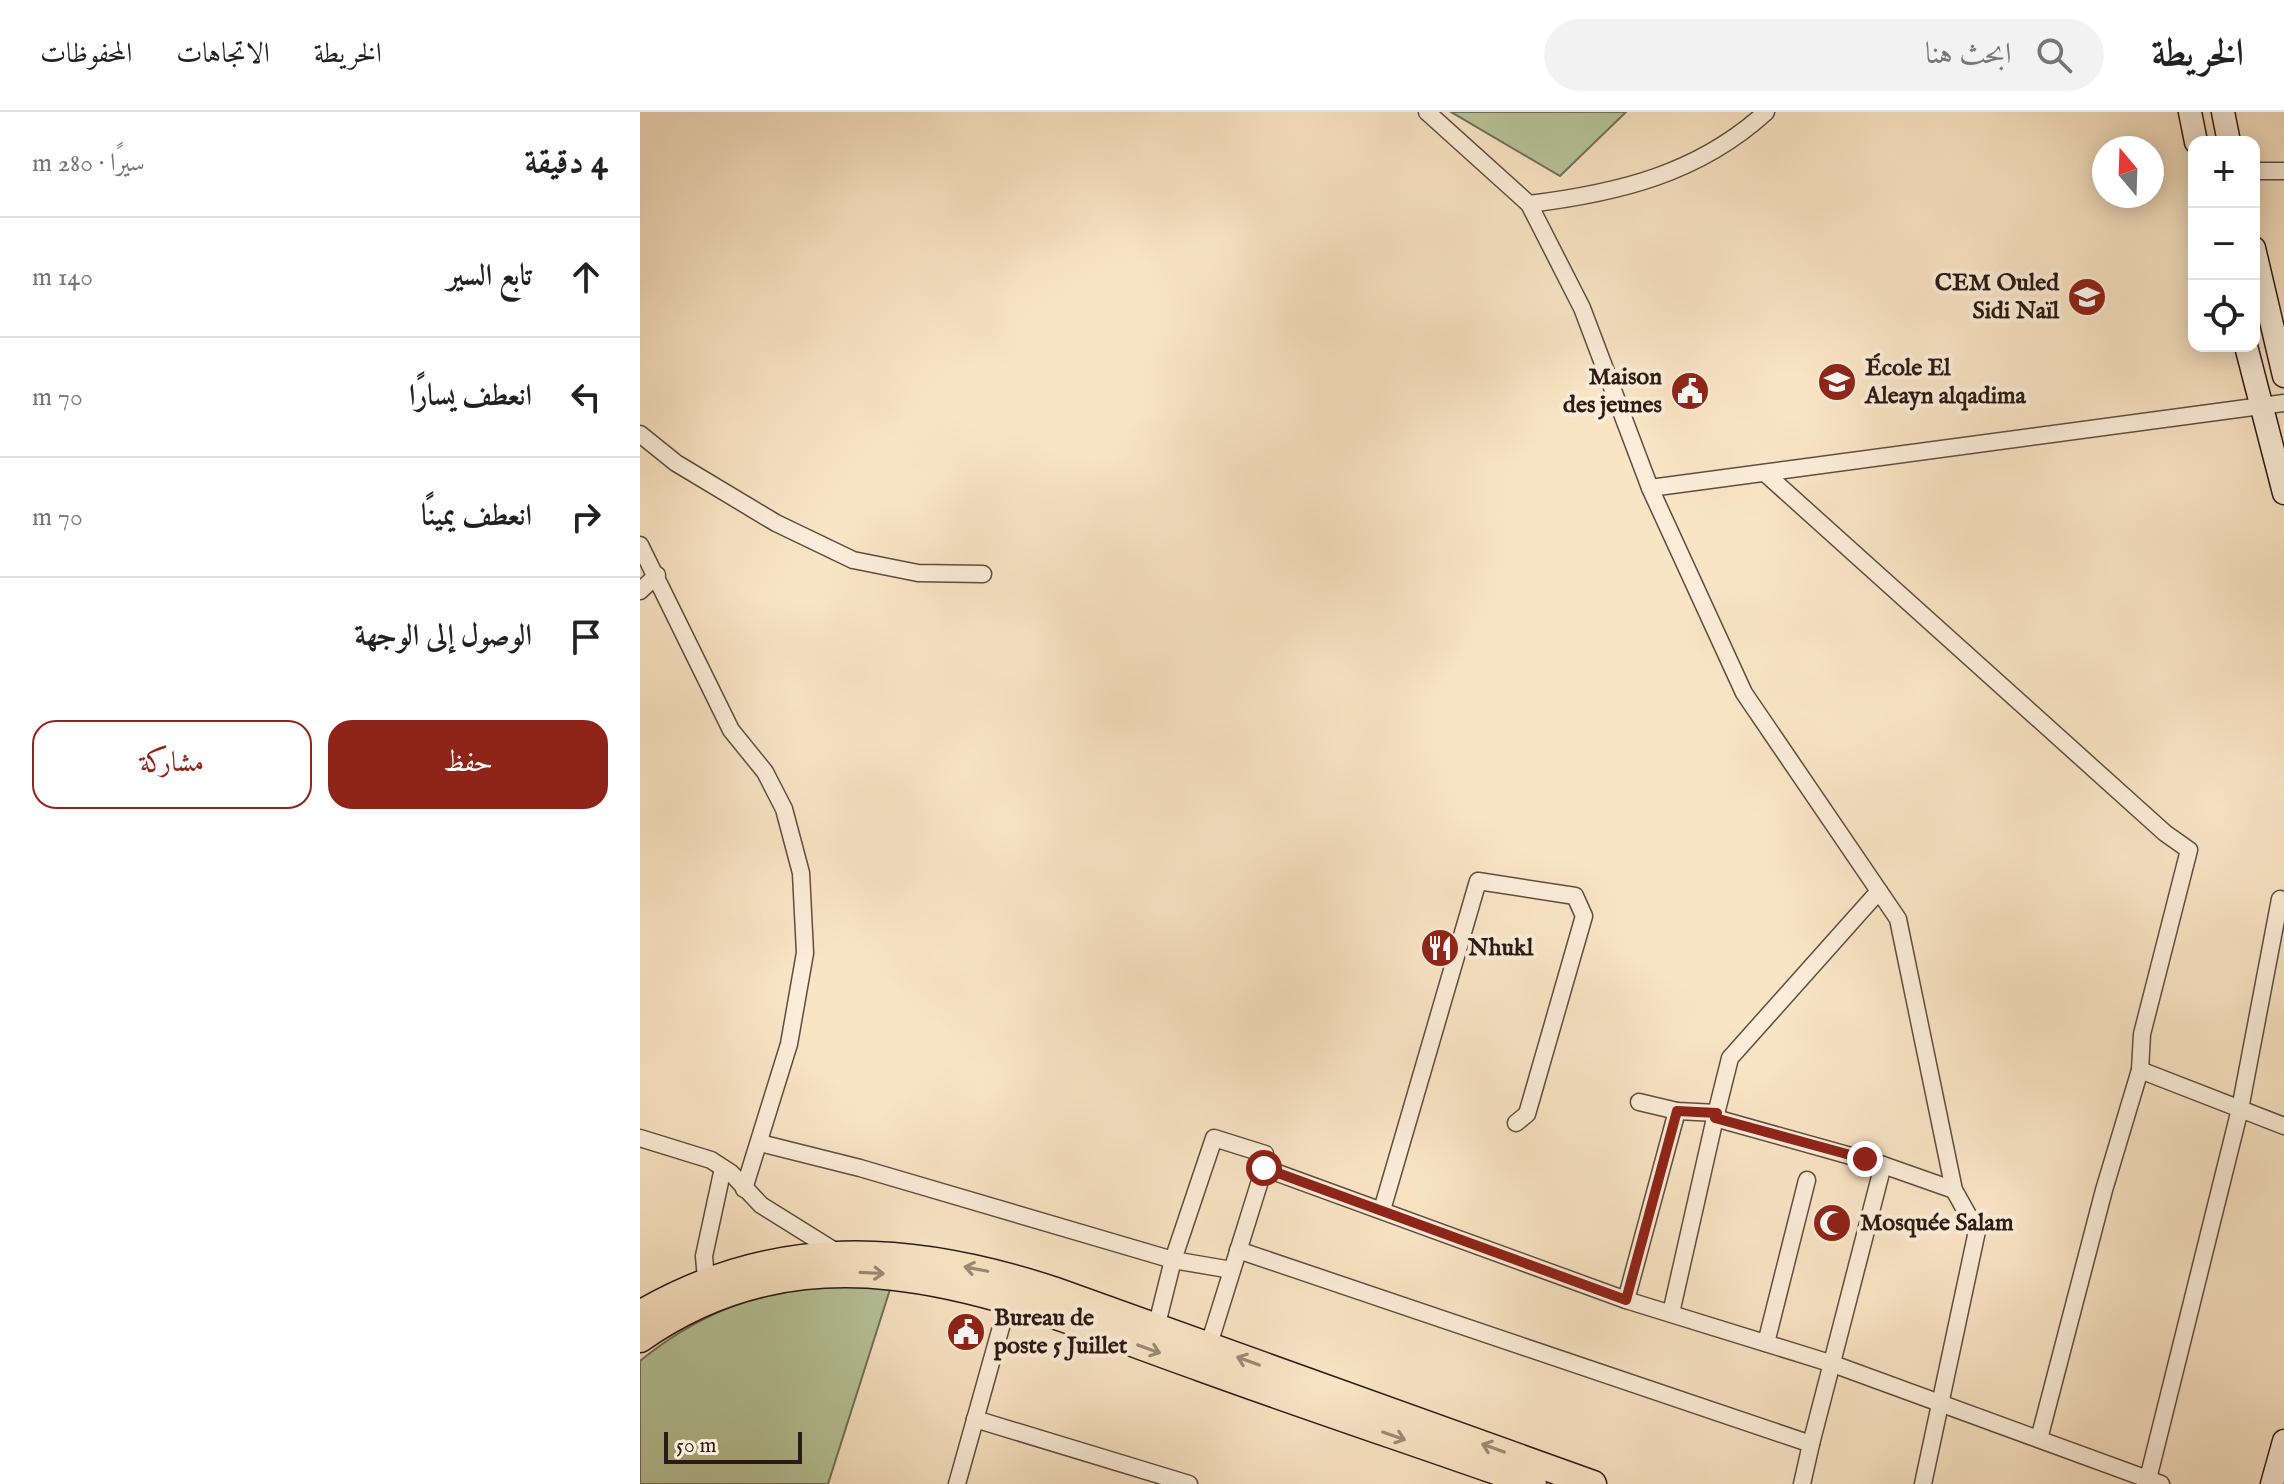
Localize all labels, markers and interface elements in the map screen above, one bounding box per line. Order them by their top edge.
search box [1544,19,2104,91]
text: الخريطة [2152,31,2244,79]
icon: search [2032,33,2076,77]
text: ابحث هنا [1925,36,2012,74]
text: المحفوظات [40,37,132,72]
text: الاتجاهات [176,37,270,72]
text: الخريطة [314,37,382,72]
north arrow [2092,136,2164,208]
map controls [2188,136,2260,352]
button: + [2188,136,2260,208]
text: 4 دقيقة [525,141,608,184]
text: سيرًا · 280 m [32,147,145,180]
button: − [2188,208,2260,280]
icon: ahead [564,255,608,299]
text: تابع السير [447,258,532,296]
text: 140 m [32,261,93,294]
place label: CEM Ouled Sidi Naïl [1935,268,2060,327]
school or university icon: CEM Ouled Sidi Naïl [2066,276,2108,318]
button: locate [2188,280,2260,352]
place label: École El Aleayn alqadima [1864,353,2027,412]
school or university icon: École El Aleayn alqadima [1816,361,1858,403]
place label: Maison des jeunes [1563,362,1663,421]
public building icon: Maison des jeunes [1669,370,1711,412]
icon: left [564,375,608,419]
text: انعطف يسارًا [409,378,532,416]
text: 70 m [32,381,83,414]
icon: right [564,495,608,539]
text: انعطف يمينًا [421,498,532,536]
text: 70 m [32,501,83,534]
icon: arrive [564,615,608,659]
text: الوصول إلى الوجهة [355,618,532,656]
button: مشاركة [32,720,312,809]
button: حفظ [328,720,608,809]
restaurant icon: Nhukl [1419,927,1461,969]
place label: Nhukl [1467,933,1534,964]
route end [1847,1141,1883,1177]
route start [1246,1150,1282,1186]
mosque icon: Mosquée Salam [1811,1202,1853,1244]
place label: Mosquée Salam [1860,1208,2014,1239]
one-way arrow [963,1261,989,1276]
one-way arrow [858,1266,885,1281]
place label: Bureau de poste 5 Juillet [993,1303,1128,1362]
public building icon: Bureau de poste 5 Juillet [945,1311,987,1353]
one-way arrow [1136,1343,1161,1357]
one-way arrow [1236,1353,1261,1368]
scale bar [664,1428,802,1464]
one-way arrow [1381,1429,1406,1444]
text: 50 m [676,1432,717,1460]
one-way arrow [1481,1440,1506,1455]

